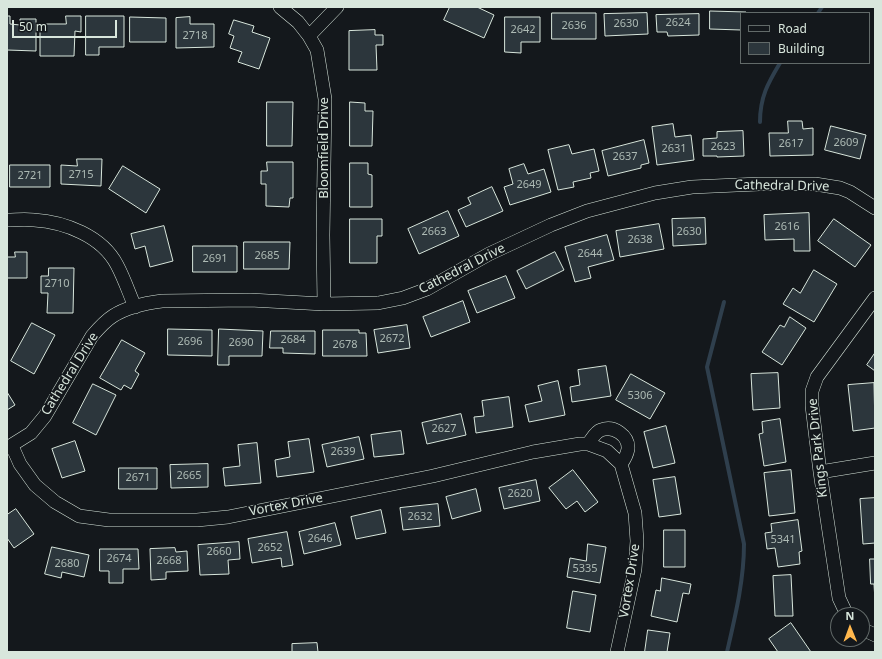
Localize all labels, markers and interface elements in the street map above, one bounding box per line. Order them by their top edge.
scale bar [14,12,119,38]
legend [740,12,870,64]
house number: 2624 [665,16,691,30]
house number: 2630 [613,17,639,31]
text: 50 m [19,18,47,35]
house number: 2636 [561,19,587,33]
text: Road [778,20,807,37]
house number: 2642 [510,23,536,37]
house number: 2718 [182,29,208,43]
text: Building [778,40,825,57]
street label: Bloomfield Drive [316,97,332,199]
house number: 2609 [833,136,859,150]
house number: 2617 [778,137,804,151]
house number: 2623 [710,140,736,154]
house number: 2631 [661,142,687,156]
house number: 2637 [612,150,638,164]
house number: 2715 [68,168,94,182]
house number: 2721 [17,169,43,183]
street label: Cathedral Drive [734,177,830,195]
house number: 2649 [516,178,542,192]
house number: 2616 [774,220,800,234]
house number: 2663 [421,225,447,239]
house number: 2630 [676,225,702,239]
house number: 2638 [627,233,653,247]
street label: Cathedral Drive [416,241,508,297]
house number: 2644 [577,247,603,261]
house number: 2685 [254,249,280,263]
house number: 2691 [202,252,228,266]
house number: 2710 [44,277,70,291]
street label: Cathedral Drive [38,330,102,418]
house number: 2672 [379,332,405,346]
house number: 2684 [280,333,306,347]
house number: 2696 [177,335,203,349]
house number: 2690 [228,336,254,350]
house number: 2678 [332,338,358,352]
house number: 5306 [627,389,653,403]
street label: Kings Park Drive [805,397,831,499]
house number: 2627 [431,422,457,436]
house number: 2639 [330,445,356,459]
house number: 2665 [176,469,202,483]
house number: 2671 [125,471,151,485]
house number: 2620 [507,487,533,501]
street label: Vortex Drive [248,490,324,520]
house number: 2632 [407,510,433,524]
house number: 2646 [307,532,333,546]
house number: 5341 [770,533,796,547]
house number: 2652 [257,541,283,555]
street label: Vortex Drive [616,543,644,619]
house number: 2660 [206,545,232,559]
house number: 2674 [106,552,132,566]
house number: 2668 [156,554,182,568]
house number: 2680 [54,557,80,571]
house number: 5335 [572,562,598,576]
north arrow [830,607,870,647]
text: N [845,608,854,623]

